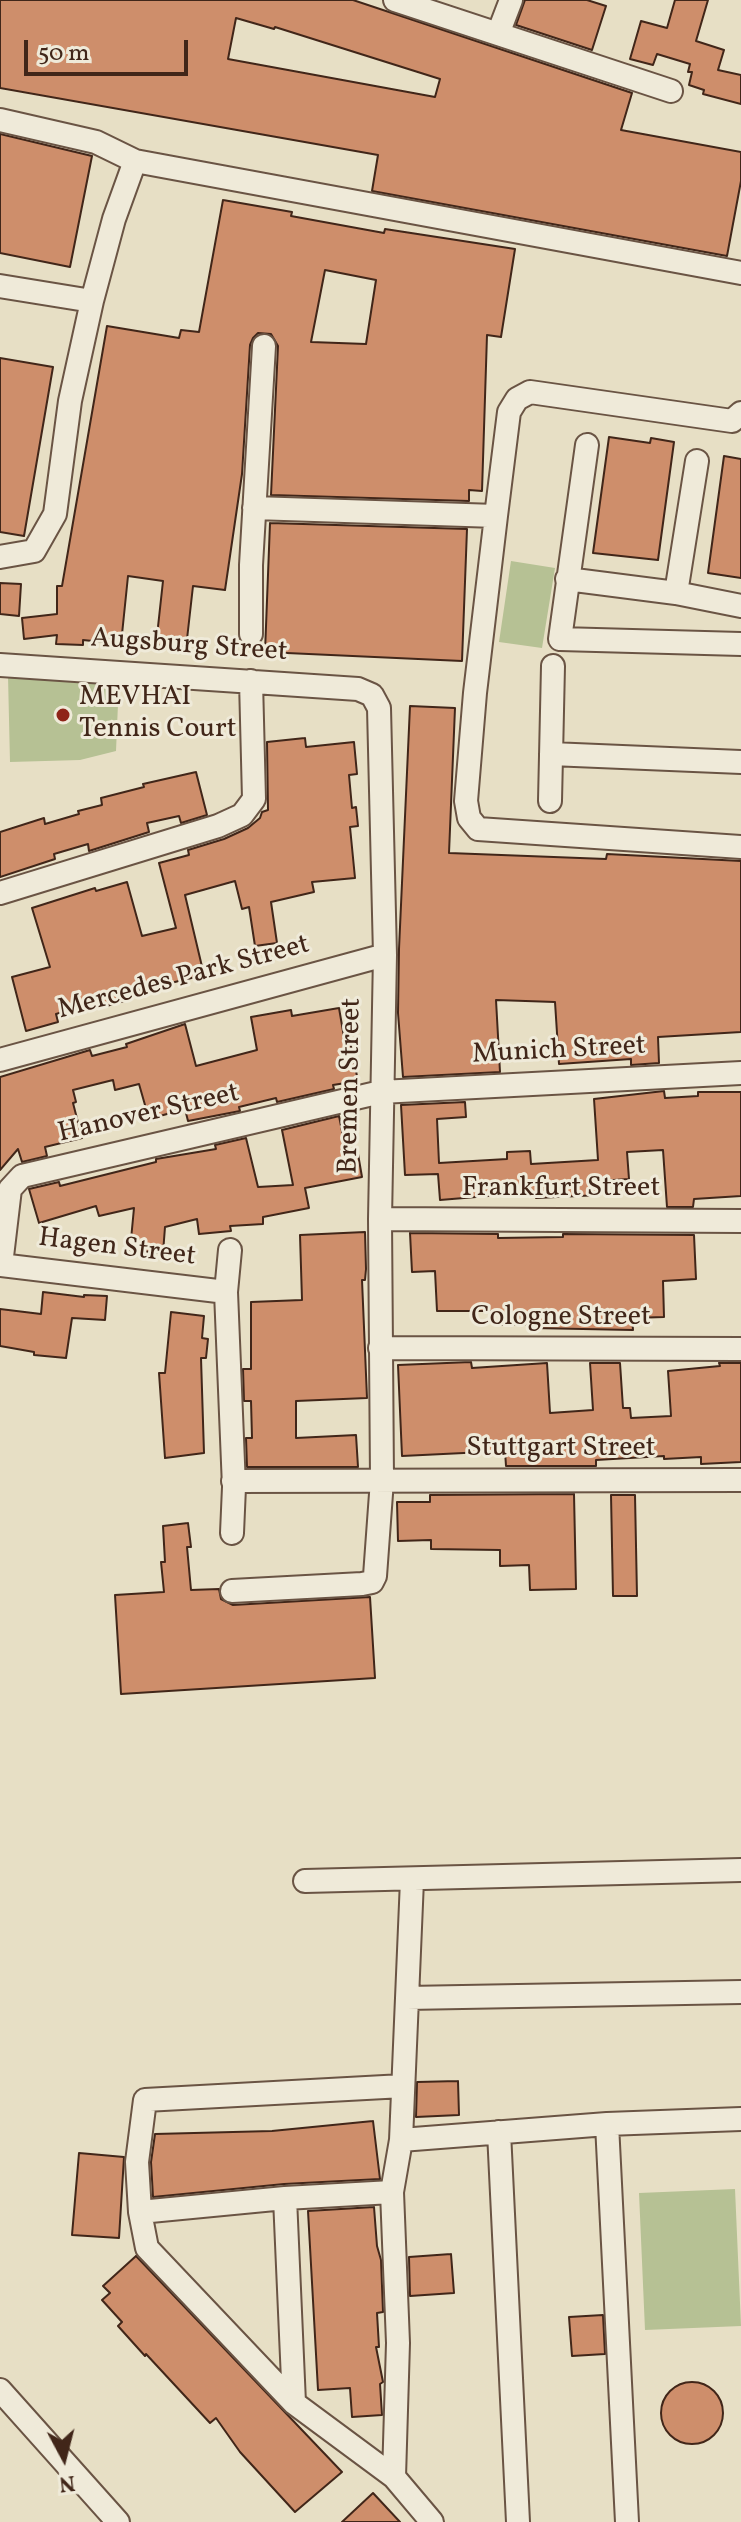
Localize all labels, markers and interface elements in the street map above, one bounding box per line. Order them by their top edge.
scale bar [28,24,192,74]
text: 50 m [38,37,90,71]
street label: Augsburg Street [89,623,289,671]
place label: MEVHAI Tennis Court [79,682,237,748]
marker: MEVHAI Tennis Court [54,706,72,724]
street label: Mercedes Park Street [54,929,314,1029]
street label: Bremen Street [334,998,370,1174]
street label: Munich Street [471,1031,647,1073]
street label: Hanover Street [55,1078,243,1152]
street label: Frankfurt Street [462,1173,660,1207]
street label: Hagen Street [36,1223,198,1275]
street label: Cologne Street [471,1302,651,1336]
street label: Stuttgart Street [466,1433,656,1467]
north arrow [24,2418,104,2498]
text: N [57,2466,77,2499]

